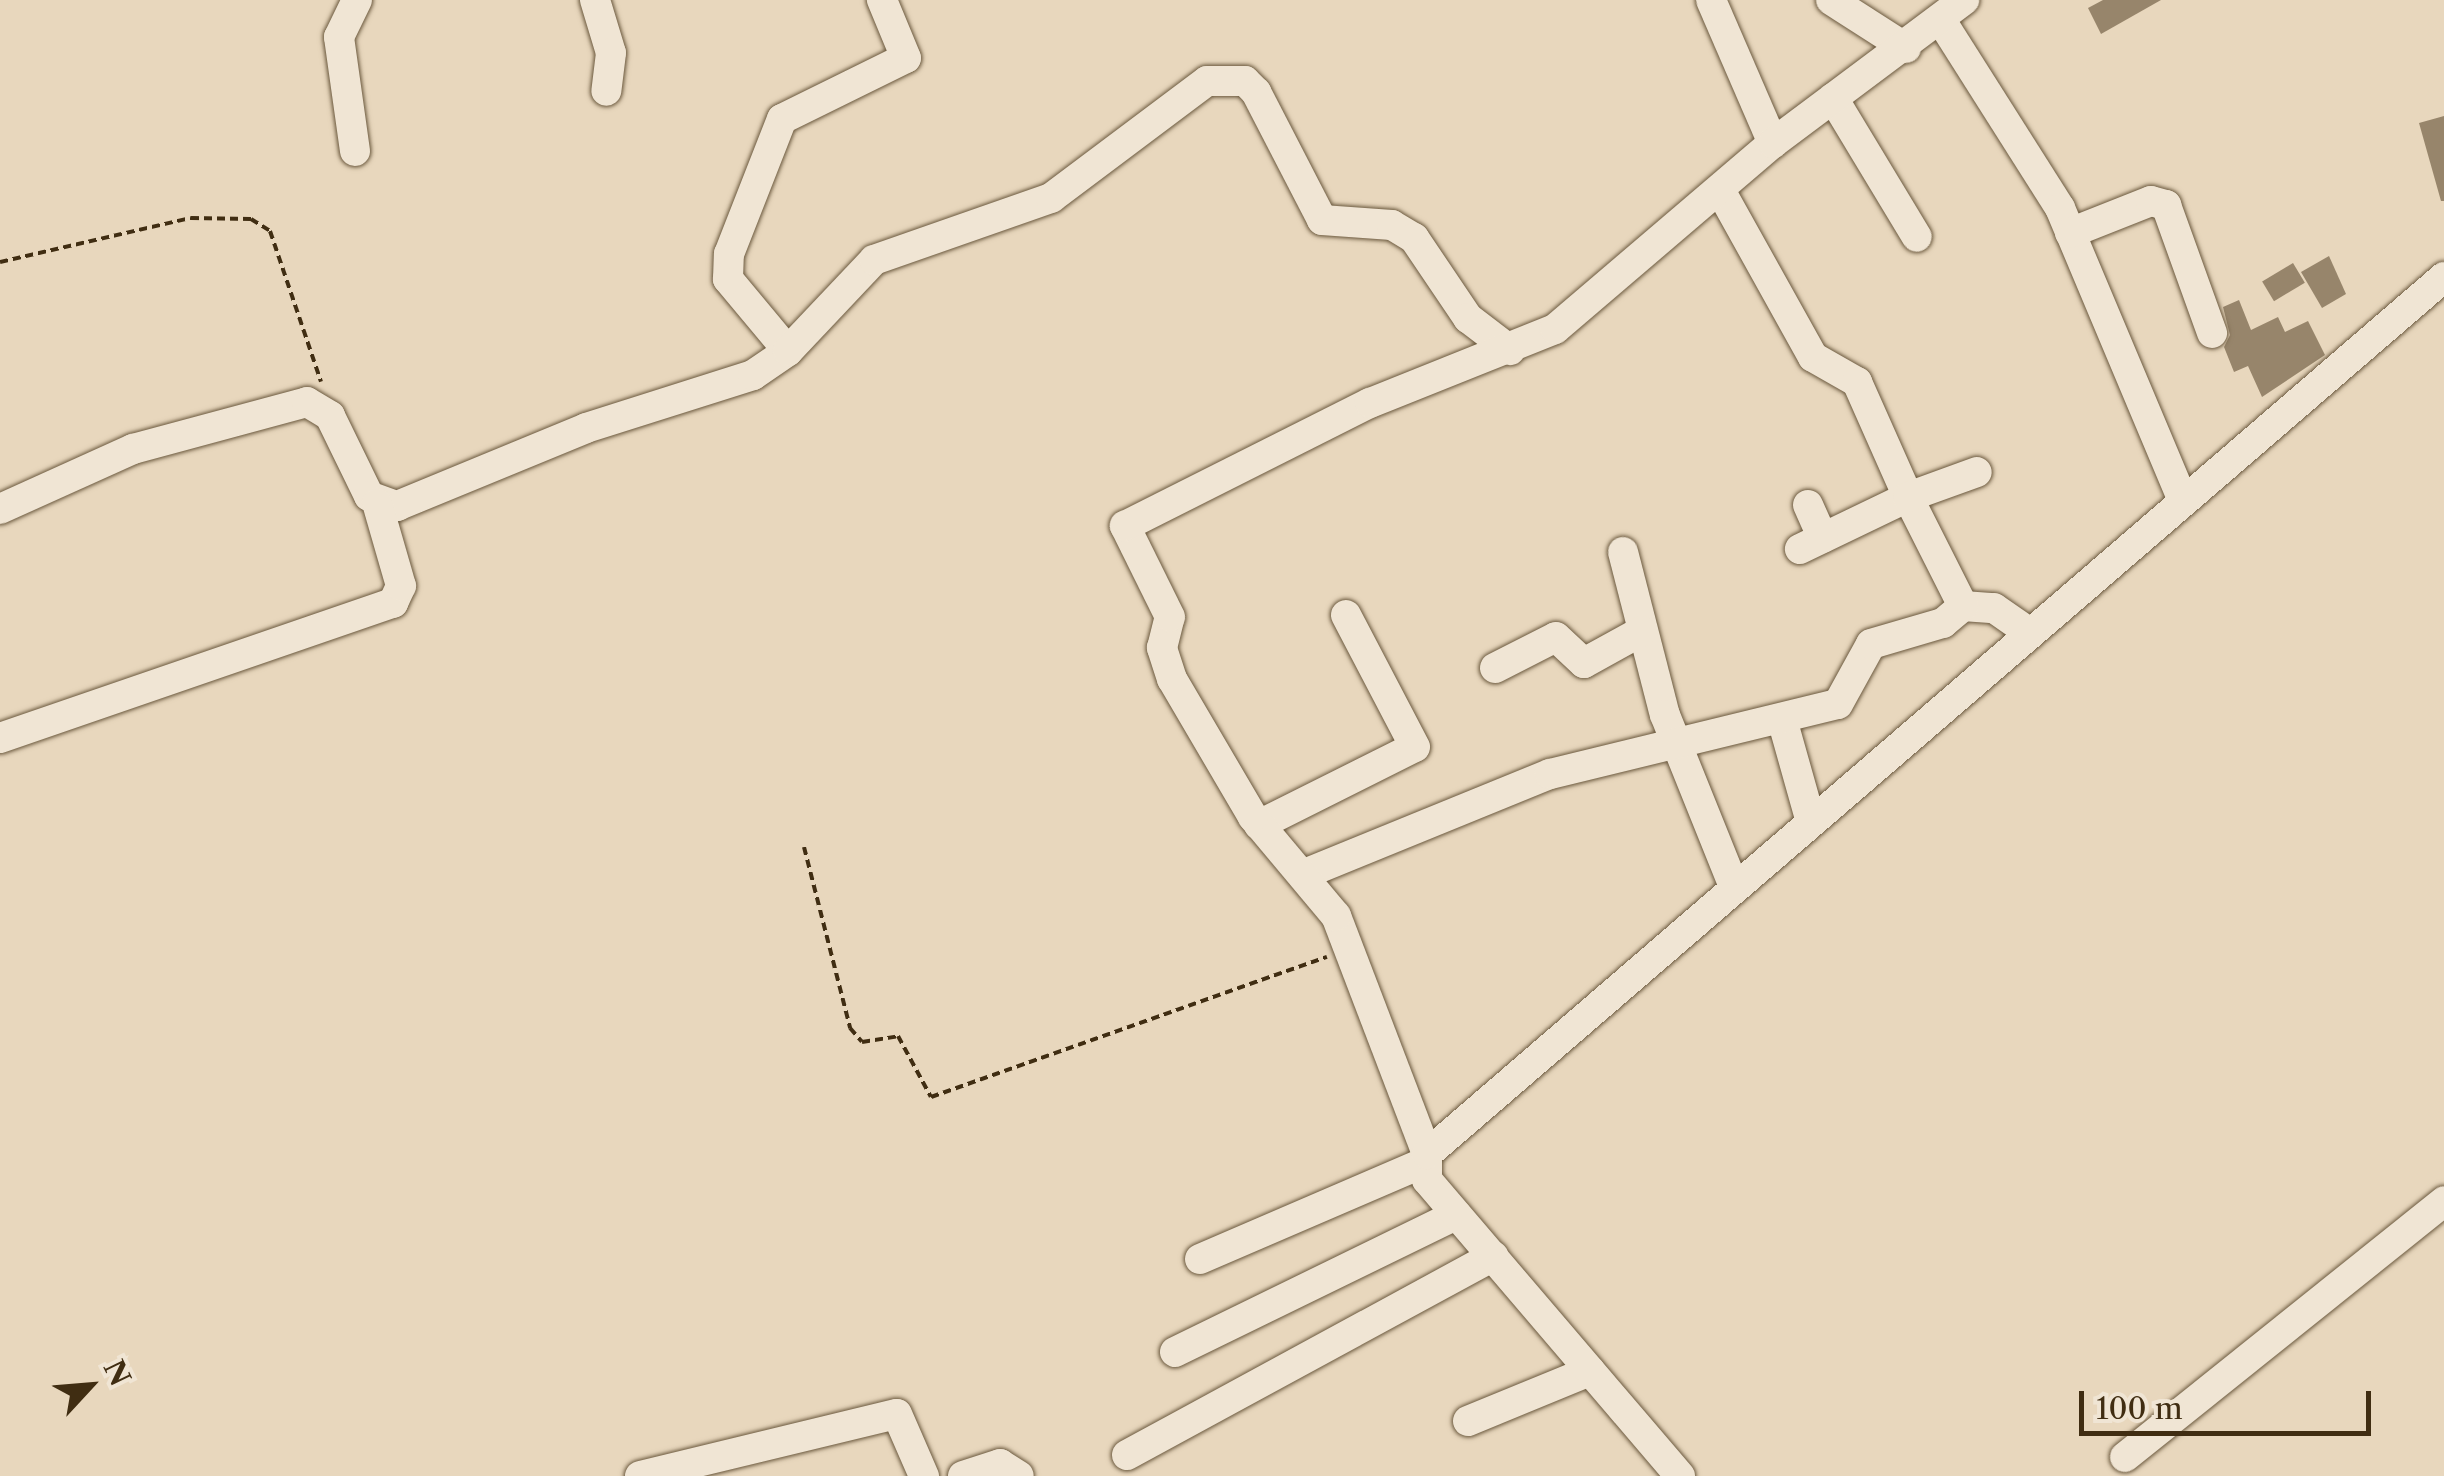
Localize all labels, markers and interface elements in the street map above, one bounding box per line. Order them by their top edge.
north arrow [40,1336,140,1436]
text: N [96,1354,138,1391]
scale bar [2084,1371,2376,1433]
text: 100 m [2096,1390,2183,1427]

